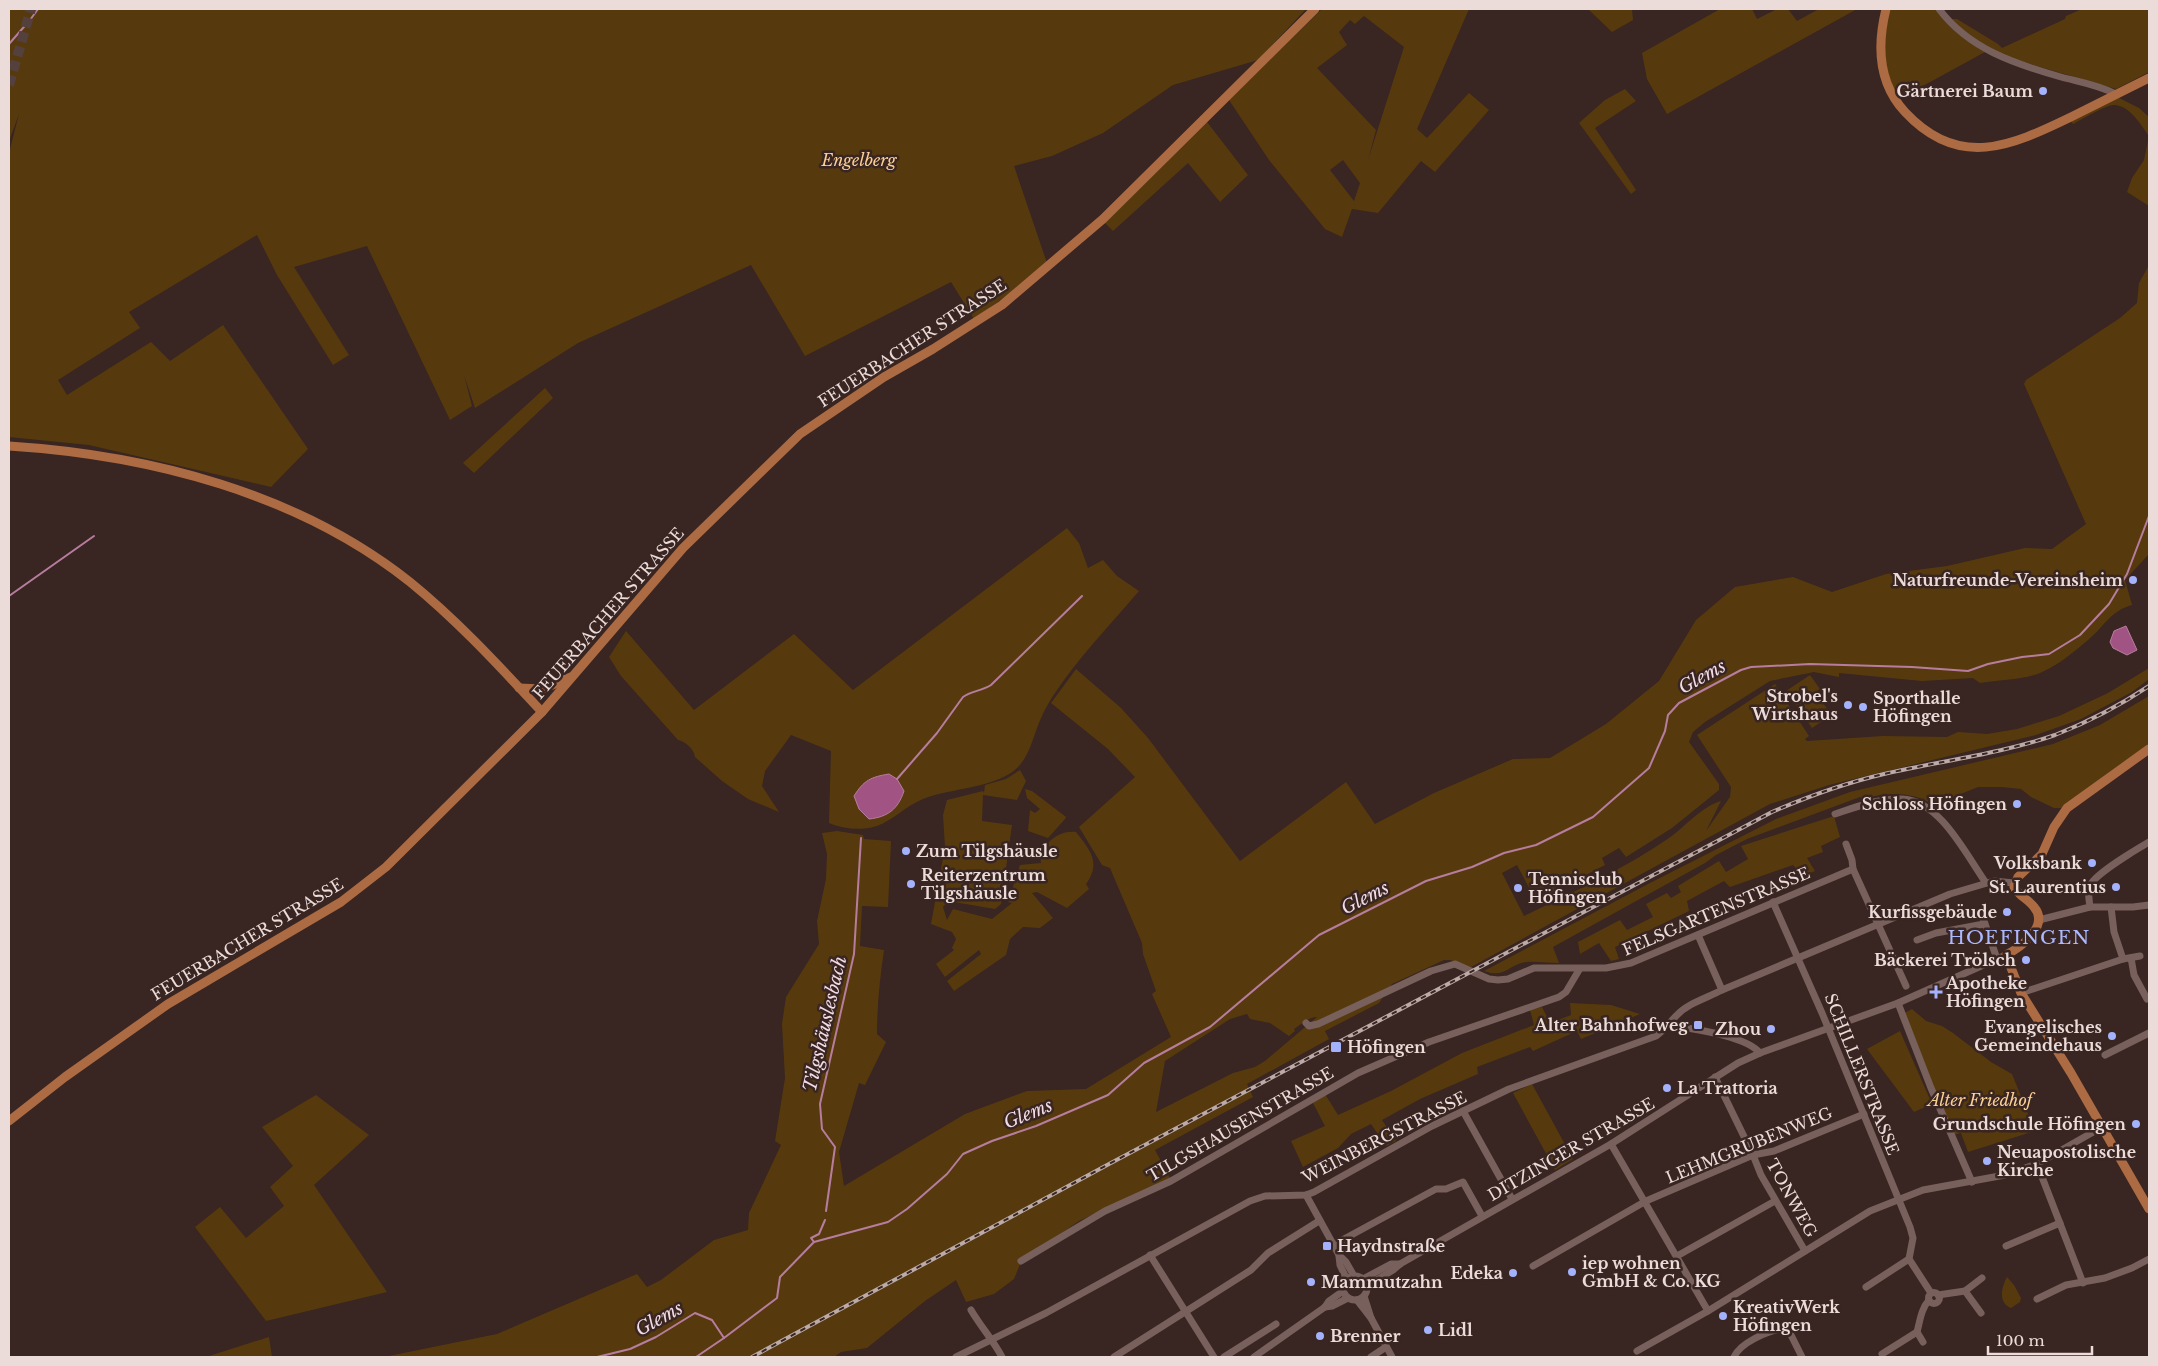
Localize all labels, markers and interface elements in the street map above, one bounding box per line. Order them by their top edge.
place label: Gärtnerei Baum [1896,81,2033,101]
marker: Gärtnerei Baum [2037,85,2049,97]
park label: Engelberg [821,150,898,170]
street label: FEUERBACHER STRASSE [814,275,1010,411]
street label: FEUERBACHER STRASSE [528,523,688,703]
place label: Naturfreunde-Vereinsheim [1892,570,2123,590]
marker: Naturfreunde-Vereinsheim [2127,574,2139,586]
water label: Glems [1674,655,1730,699]
place label: Strobel's Wirtshaus [1751,686,1838,724]
place label: Sporthalle Höfingen [1873,688,1961,726]
marker: Strobel's Wirtshaus [1842,699,1854,711]
marker: Sporthalle Höfingen [1857,701,1869,713]
place label: Schloss Höfingen [1862,794,2007,814]
marker: Schloss Höfingen [2011,798,2023,810]
place label: Zum Tilgshäusle [916,841,1058,861]
marker: Zum Tilgshäusle [900,845,912,857]
place label: Volksbank [1993,853,2082,873]
marker: Volksbank [2086,857,2098,869]
street label: FELSGARTENSTRASSE [1619,862,1813,960]
place label: Reiterzentrum Tilgshäusle [921,865,1046,903]
place label: Tennisclub Höfingen [1528,869,1623,907]
street label: FEUERBACHER STRASSE [147,874,347,1004]
water label: Glems [1337,877,1393,919]
place label: St. Laurentius [1989,877,2106,897]
marker: Reiterzentrum Tilgshäusle [905,878,917,890]
marker: St. Laurentius [2110,881,2122,893]
marker: Tennisclub Höfingen [1512,882,1524,894]
place label: Kurfissgebäude [1868,902,1997,922]
marker: Kurfissgebäude [2001,906,2013,918]
district label: HOEFINGEN [1948,926,2090,949]
place label: Bäckerei Trölsch [1874,950,2017,970]
water label: Tilgshäuslesbach [799,954,851,1094]
marker: Bäckerei Trölsch [2020,954,2032,966]
place label: Apotheke Höfingen [1945,973,2027,1011]
marker: Apotheke Höfingen [1930,986,1942,998]
street label: SCHILLERSTRASSE [1820,990,1904,1158]
place label: Alter Bahnhofweg [1534,1015,1689,1035]
place label: Evangelisches Gemeindehaus [1974,1017,2102,1055]
marker: Alter Bahnhofweg [1692,1019,1704,1031]
place label: Zhou [1715,1019,1762,1039]
marker: Zhou [1765,1023,1777,1035]
marker: Evangelisches Gemeindehaus [2106,1030,2118,1042]
place label: Höfingen [1347,1037,1426,1057]
marker: Höfingen [1329,1040,1343,1054]
street label: TILGSHAUSENSTRASSE [1143,1062,1337,1186]
place label: La Trattoria [1677,1078,1778,1098]
marker: La Trattoria [1661,1082,1673,1094]
street label: WEINBERGSTRASSE [1298,1087,1470,1188]
park label: Alter Friedhof [1926,1090,2036,1110]
street label: DITZINGER STRASSE [1484,1093,1658,1205]
water label: Glems [1000,1094,1056,1134]
street label: LEHMGRUBENWEG [1663,1102,1835,1188]
place label: Grundschule Höfingen [1933,1114,2126,1134]
marker: Grundschule Höfingen [2130,1118,2142,1130]
place label: Neuapostolische Kirche [1997,1142,2136,1180]
street label: TONWEG [1762,1155,1822,1241]
marker: Neuapostolische Kirche [1981,1155,1993,1167]
place label: Haydnstraße [1337,1236,1445,1256]
marker: Haydnstraße [1321,1240,1333,1252]
place label: iep wohnen GmbH & Co. KG [1582,1253,1721,1291]
place label: Edeka [1451,1263,1503,1283]
marker: iep wohnen GmbH & Co. KG [1566,1266,1578,1278]
marker: Edeka [1507,1267,1519,1279]
place label: Mammutzahn [1321,1272,1443,1292]
marker: Mammutzahn [1305,1276,1317,1288]
water label: Glems [631,1297,687,1341]
place label: KreativWerk Höfingen [1733,1297,1840,1335]
marker: KreativWerk Höfingen [1717,1310,1729,1322]
place label: Lidl [1438,1320,1473,1340]
marker: Lidl [1422,1324,1434,1336]
scale bar [1988,1324,2092,1356]
place label: Brenner [1330,1326,1401,1346]
marker: Brenner [1314,1330,1326,1342]
text: 100 m [1996,1331,2045,1350]

